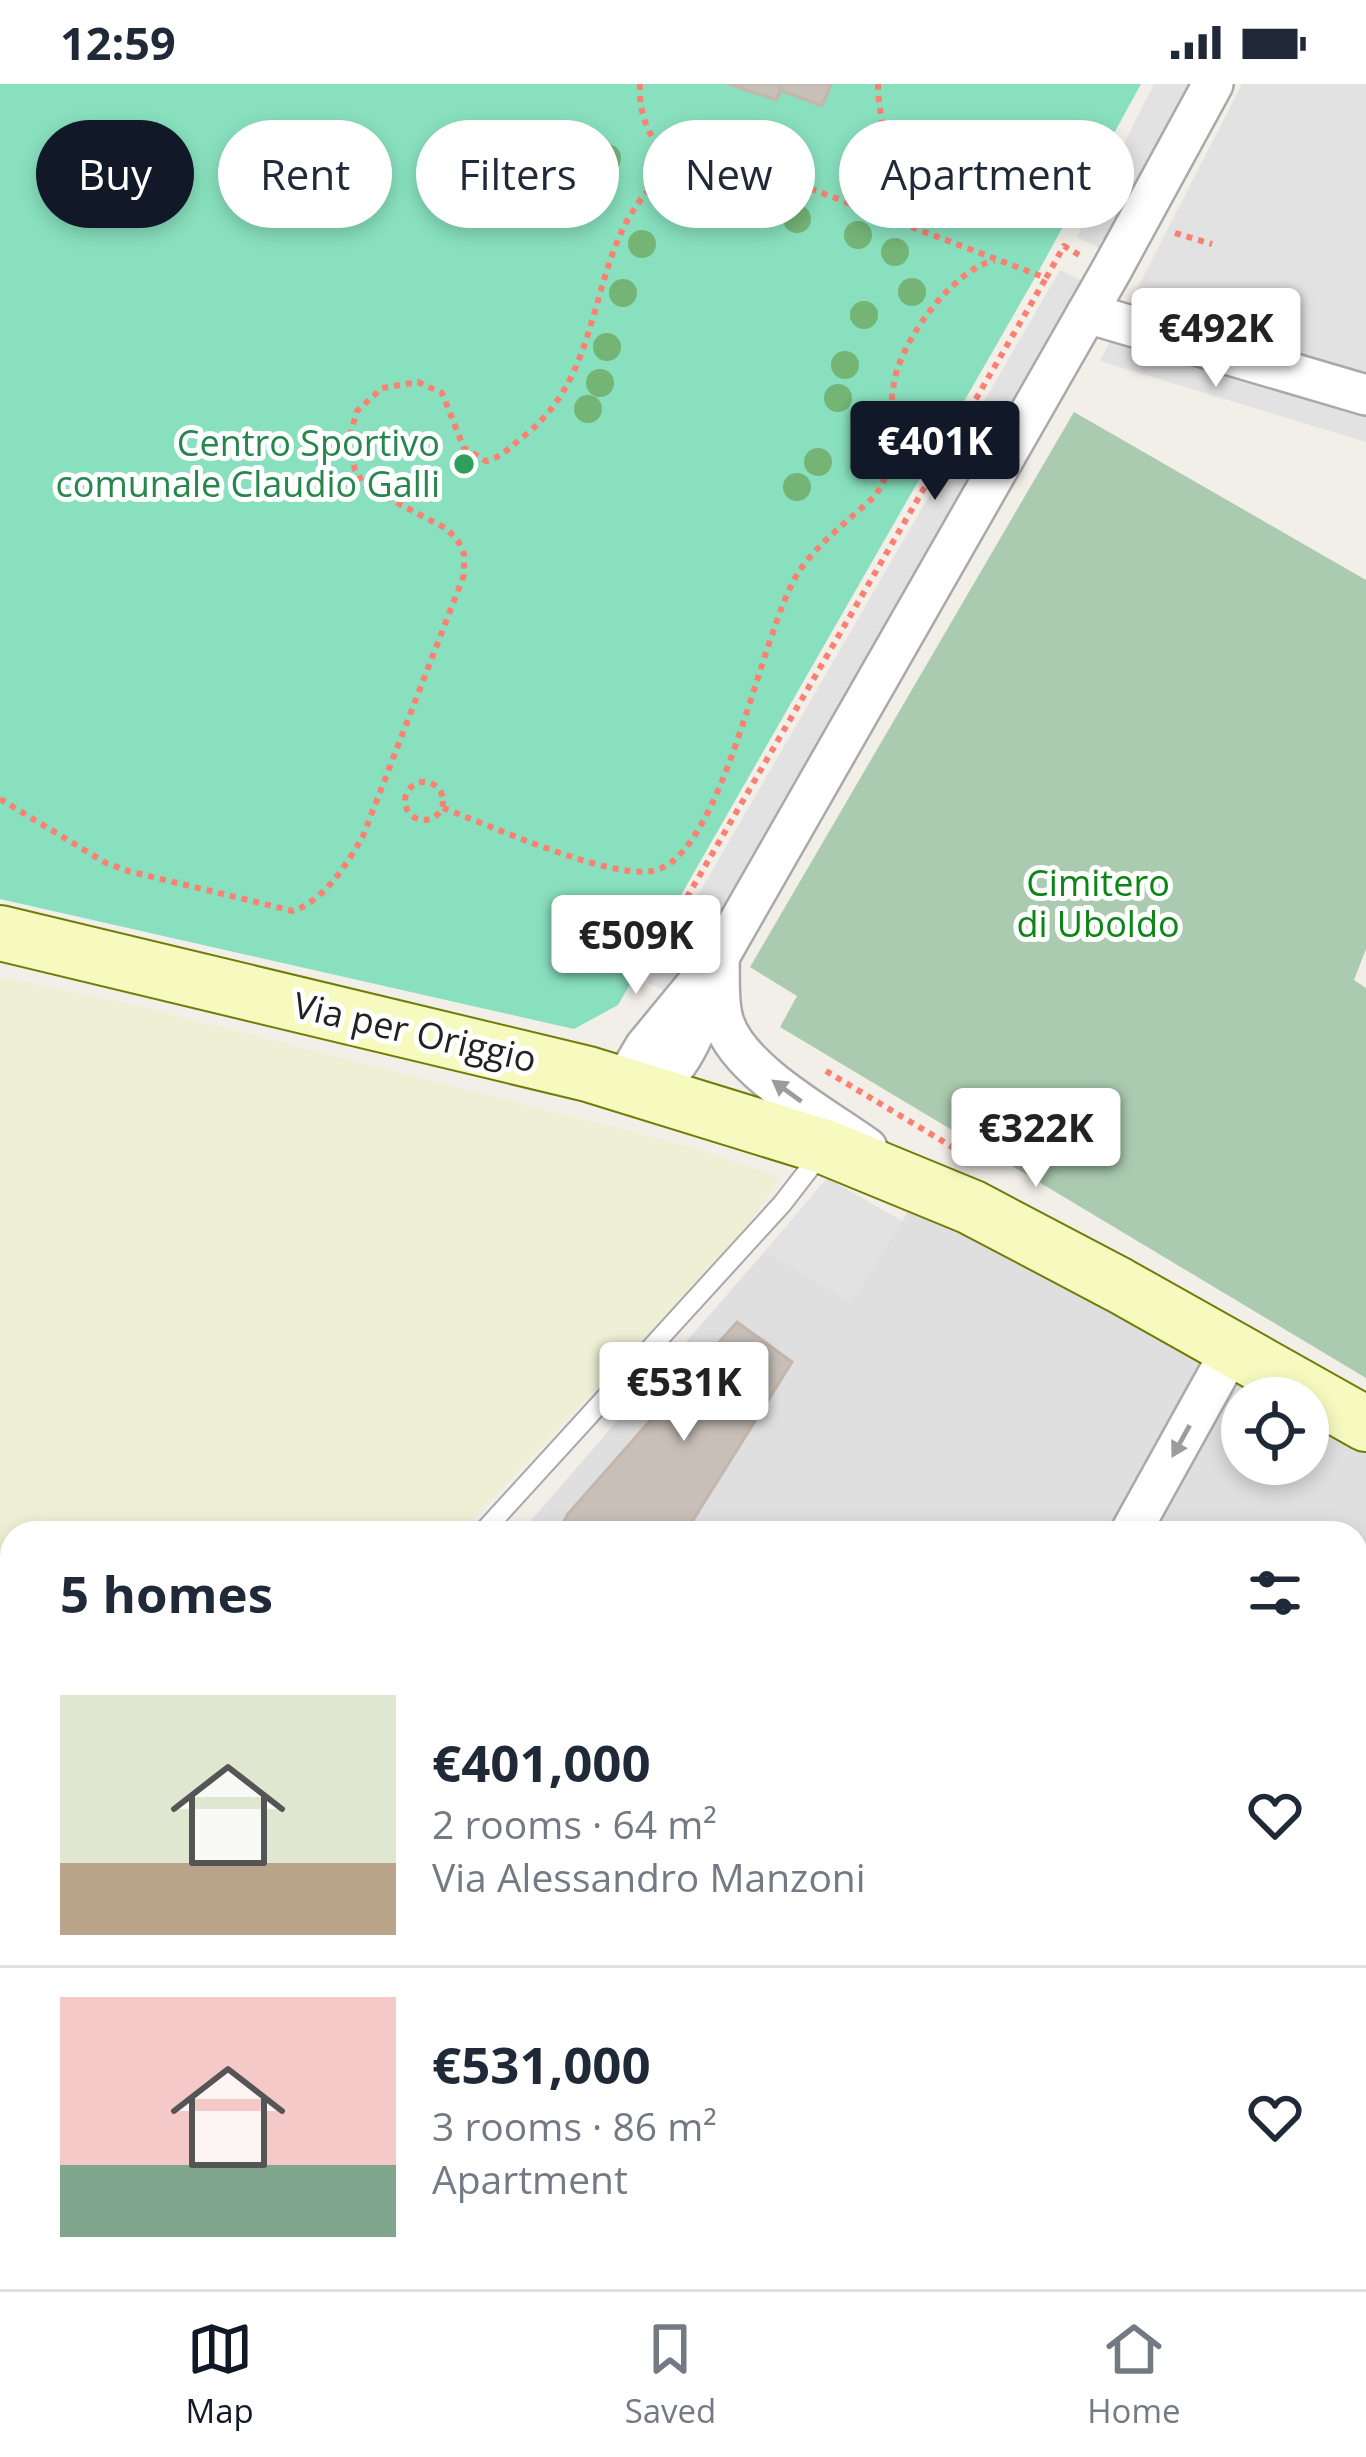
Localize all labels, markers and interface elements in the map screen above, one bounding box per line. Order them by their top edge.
text: 12:59 [60,12,176,73]
chip: Buy [36,120,194,228]
chip: Rent [218,120,392,228]
chip: Filters [416,120,619,228]
chip: New [643,120,815,228]
chip: Apartment [839,120,1134,228]
pin: €492K [1132,288,1300,390]
text: €492K [1158,300,1274,353]
pin: €401K [851,401,1019,503]
text: €401K [877,413,993,466]
place label: Centro Sportivo comunale Claudio Galli [56,418,440,508]
marker: Centro Sportivo comunale Claudio Galli [451,451,477,477]
park label: Cimitero di Uboldo [1016,858,1180,948]
pin: €509K [552,895,720,997]
text: €509K [578,907,694,960]
street label: Via per Origgio [289,980,541,1083]
one-way arrow [771,1080,803,1103]
pin: €322K [952,1088,1120,1190]
text: €322K [978,1100,1094,1153]
pin: €531K [600,1342,768,1444]
text: €531K [626,1354,742,1407]
map controls [1221,1377,1329,1485]
button: locate [1221,1377,1329,1485]
one-way arrow [1171,1423,1192,1458]
text: 5 homes [60,1558,273,1628]
icon: filters [1242,1560,1308,1626]
text: €401,000 [432,1727,651,1797]
icon: home [156,1743,300,1887]
icon: heart [1242,1782,1308,1848]
text: 2 rooms · 64 m² [432,1797,717,1850]
text: Via Alessandro Manzoni [432,1850,866,1903]
text: €531,000 [432,2029,651,2099]
icon: home [156,2045,300,2189]
icon: heart [1242,2084,1308,2150]
text: 3 rooms · 86 m² [432,2099,717,2152]
text: Apartment [432,2152,628,2205]
tab: Map [185,2316,254,2433]
tab: Saved [625,2316,716,2433]
tab: Home [1087,2316,1181,2433]

